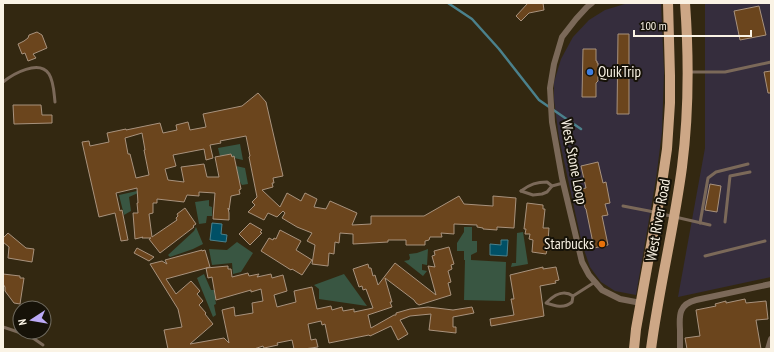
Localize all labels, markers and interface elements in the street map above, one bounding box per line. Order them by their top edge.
scale bar [634,12,751,38]
text: 100 m [640,18,667,33]
place label: QuikTrip [598,62,641,81]
marker: QuikTrip [585,67,595,77]
street label: West Stone Loop [557,118,592,206]
street label: West River Road [641,177,674,263]
place label: Starbucks [544,234,594,253]
marker: Starbucks [597,239,607,249]
north arrow [12,300,52,340]
text: N [15,318,30,326]

